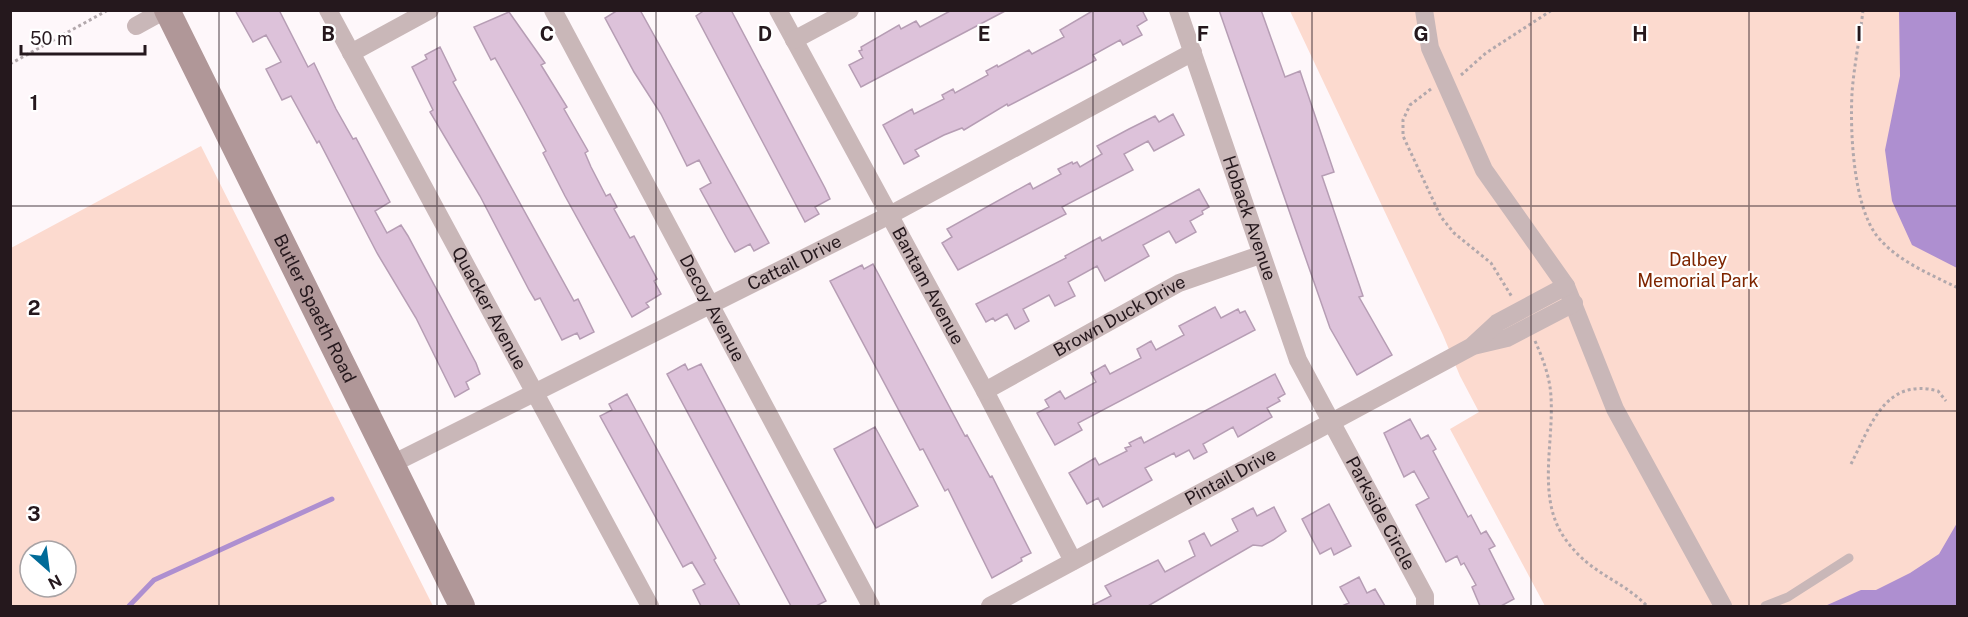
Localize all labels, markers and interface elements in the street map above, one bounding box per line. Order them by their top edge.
scale bar [21,18,146,56]
text: B [321,22,335,46]
text: C [540,22,554,46]
text: D [758,22,772,46]
text: E [978,22,990,46]
text: F [1197,22,1209,46]
text: G [1413,22,1429,46]
text: H [1632,22,1648,46]
text: I [1856,22,1862,46]
text: 50 m [30,28,73,49]
text: 1 [30,91,38,115]
street label: Hoback Avenue [1219,153,1281,283]
street label: Bantam Avenue [888,223,969,348]
street label: Butler Spaeth Road [270,230,361,386]
street label: Cattail Drive [744,230,845,295]
street label: Quacker Avenue [448,243,531,373]
park label: Dalbey Memorial Park [1637,249,1759,291]
street label: Decoy Avenue [675,251,750,365]
street label: Brown Duck Drive [1050,271,1188,361]
text: 2 [28,296,40,320]
street label: Pintail Drive [1181,443,1279,509]
street label: Parkside Circle [1342,453,1420,573]
text: 3 [27,502,41,526]
north arrow [18,539,78,599]
text: N [45,570,65,593]

